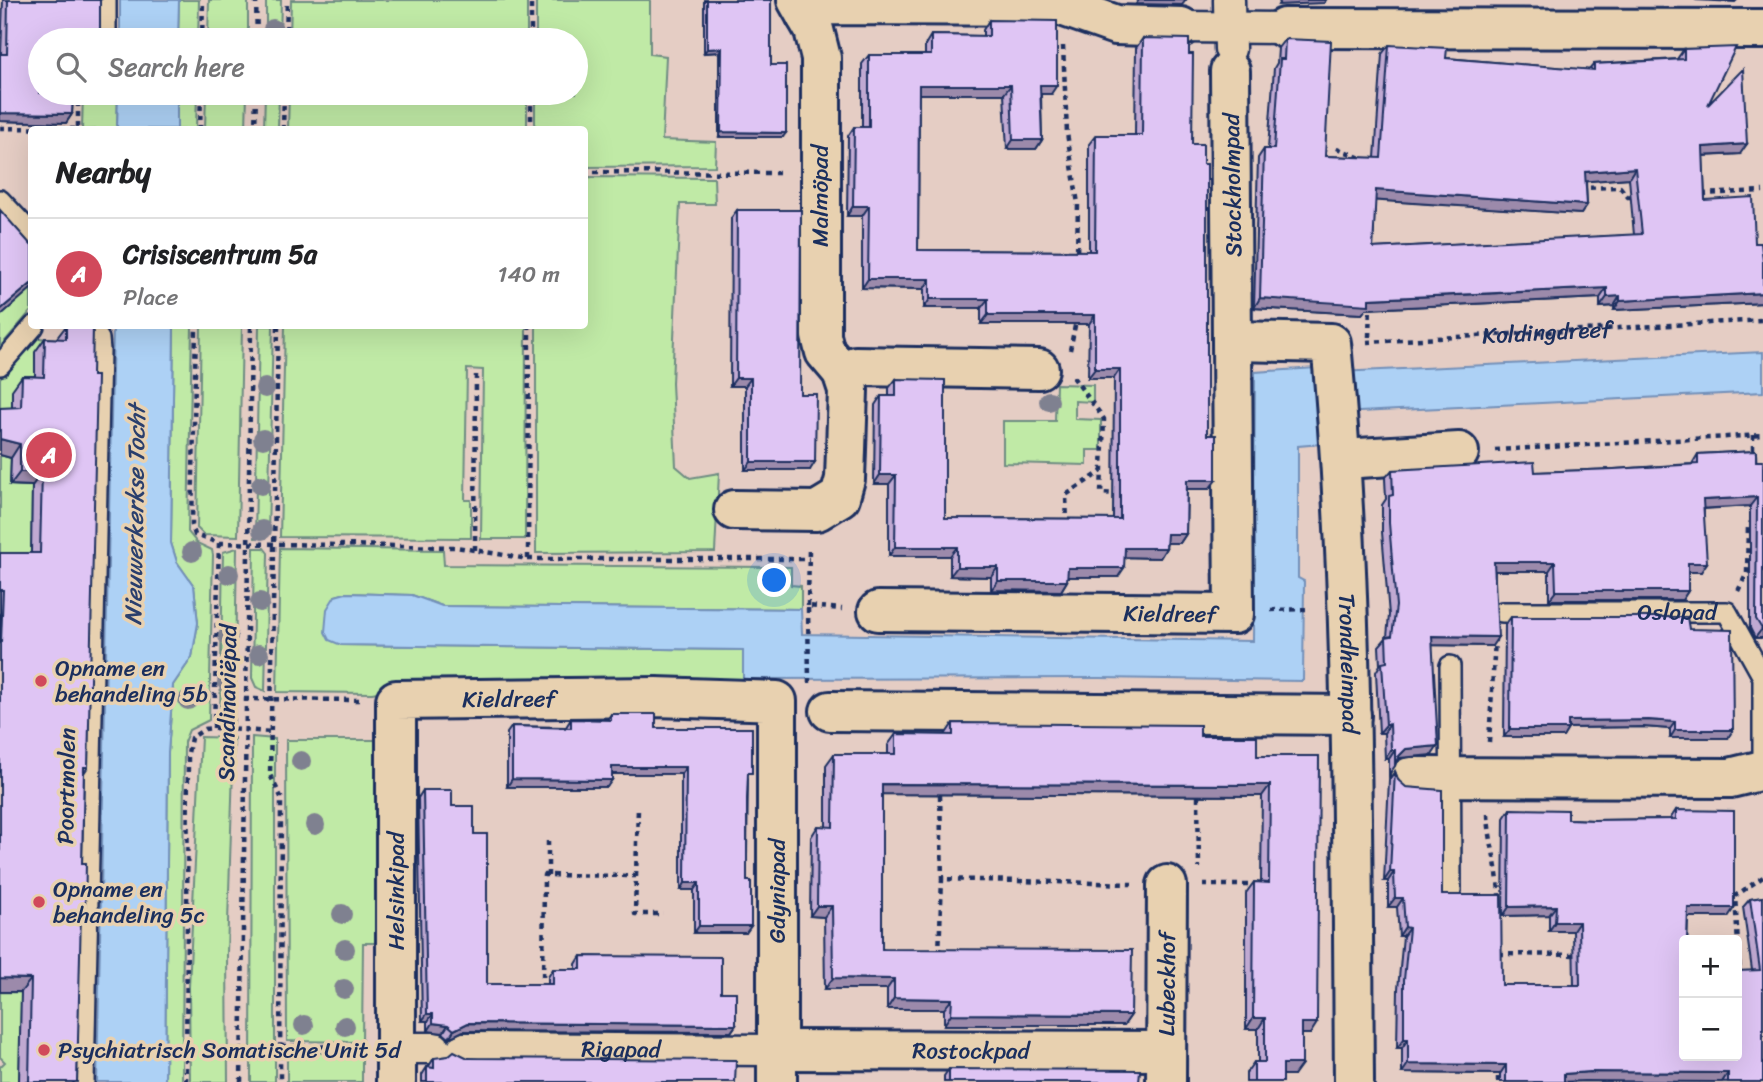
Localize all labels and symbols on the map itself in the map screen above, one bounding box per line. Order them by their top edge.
street label: Stockholmpad [1211,111,1254,257]
street label: Malmöpad [800,143,841,247]
street label: Koldingdreef [1481,308,1615,357]
water label: Nieuwerkerkse Tocht [112,400,158,625]
pin: A [26,429,72,481]
your location [757,563,791,597]
street label: Oslopad [1637,592,1719,633]
street label: Kieldreef [1123,593,1220,635]
street label: Trondheimpad [1326,593,1371,736]
street label: Scandinaviëpad [206,622,249,782]
place label: Opname en behandeling 5b [55,648,208,715]
marker: Opname en behandeling 5b [33,673,49,689]
street label: Kieldreef [462,678,559,720]
street label: Poortmolen [45,727,88,845]
street label: Helsinkipad [376,830,417,950]
street label: Gdyniapad [757,837,798,943]
place label: Opname en behandeling 5c [53,869,205,936]
marker: Opname en behandeling 5c [31,894,47,910]
street label: Lubeckhof [1146,929,1188,1036]
street label: Rigapad [581,1029,663,1070]
place label: Psychiatrisch Somatische Unit 5d [58,1030,402,1071]
street label: Rostockpad [912,1030,1032,1072]
marker: Psychiatrisch Somatische Unit 5d [36,1042,52,1058]

